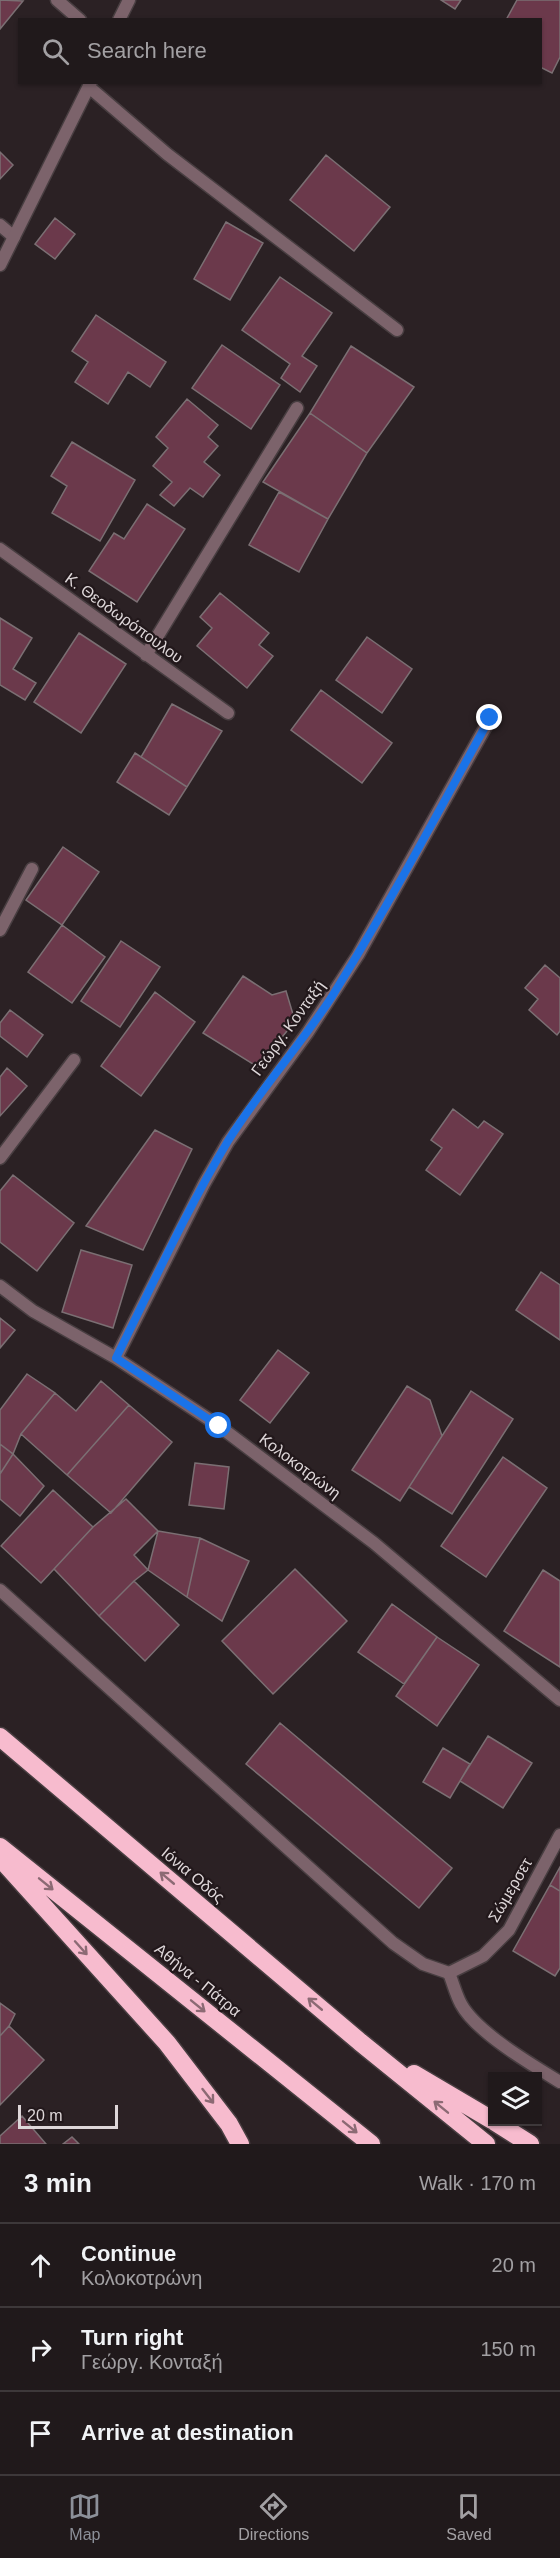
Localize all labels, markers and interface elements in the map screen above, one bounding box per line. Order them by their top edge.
search box [18,18,542,84]
icon: search [39,35,72,68]
text: Search here [87,38,207,63]
street label: Κ. Θεοδωρόπουλου [62,570,186,666]
route end [476,704,502,730]
street label: Γεώργ. Κονταξή [248,977,329,1079]
route start [205,1412,231,1438]
street label: Κολοκοτρώνη [256,1430,344,1502]
street label: Ιόνια Οδός [158,1844,228,1906]
street label: Σώμερσετ [485,1854,535,1925]
one-way arrow [160,1871,175,1885]
one-way arrow [37,1877,53,1890]
one-way arrow [74,1940,88,1955]
street label: Αθήνα - Πάτρα [152,1940,244,2020]
one-way arrow [307,1998,323,2011]
one-way arrow [190,1999,206,2012]
map controls [488,2072,542,2126]
button: layers [488,2072,542,2126]
one-way arrow [201,2088,214,2104]
one-way arrow [433,2101,449,2114]
scale bar [18,2102,118,2130]
text: 20 m [27,2107,63,2124]
one-way arrow [342,2121,358,2134]
text: 3 min [24,2168,92,2198]
text: Walk · 170 m [419,2172,536,2194]
text: Continue [81,2241,176,2266]
icon: ahead [24,2249,57,2282]
text: 20 m [492,2254,536,2276]
text: Κολοκοτρώνη [81,2267,202,2289]
text: Turn right [81,2325,183,2350]
icon: right [24,2333,57,2366]
text: 150 m [480,2338,536,2360]
text: Γεώργ. Κονταξή [81,2351,223,2373]
icon: arrive [24,2417,57,2450]
text: Arrive at destination [81,2420,294,2445]
tab: Map [68,2490,101,2544]
tab: Directions [238,2490,309,2544]
tab: Saved [446,2490,492,2544]

